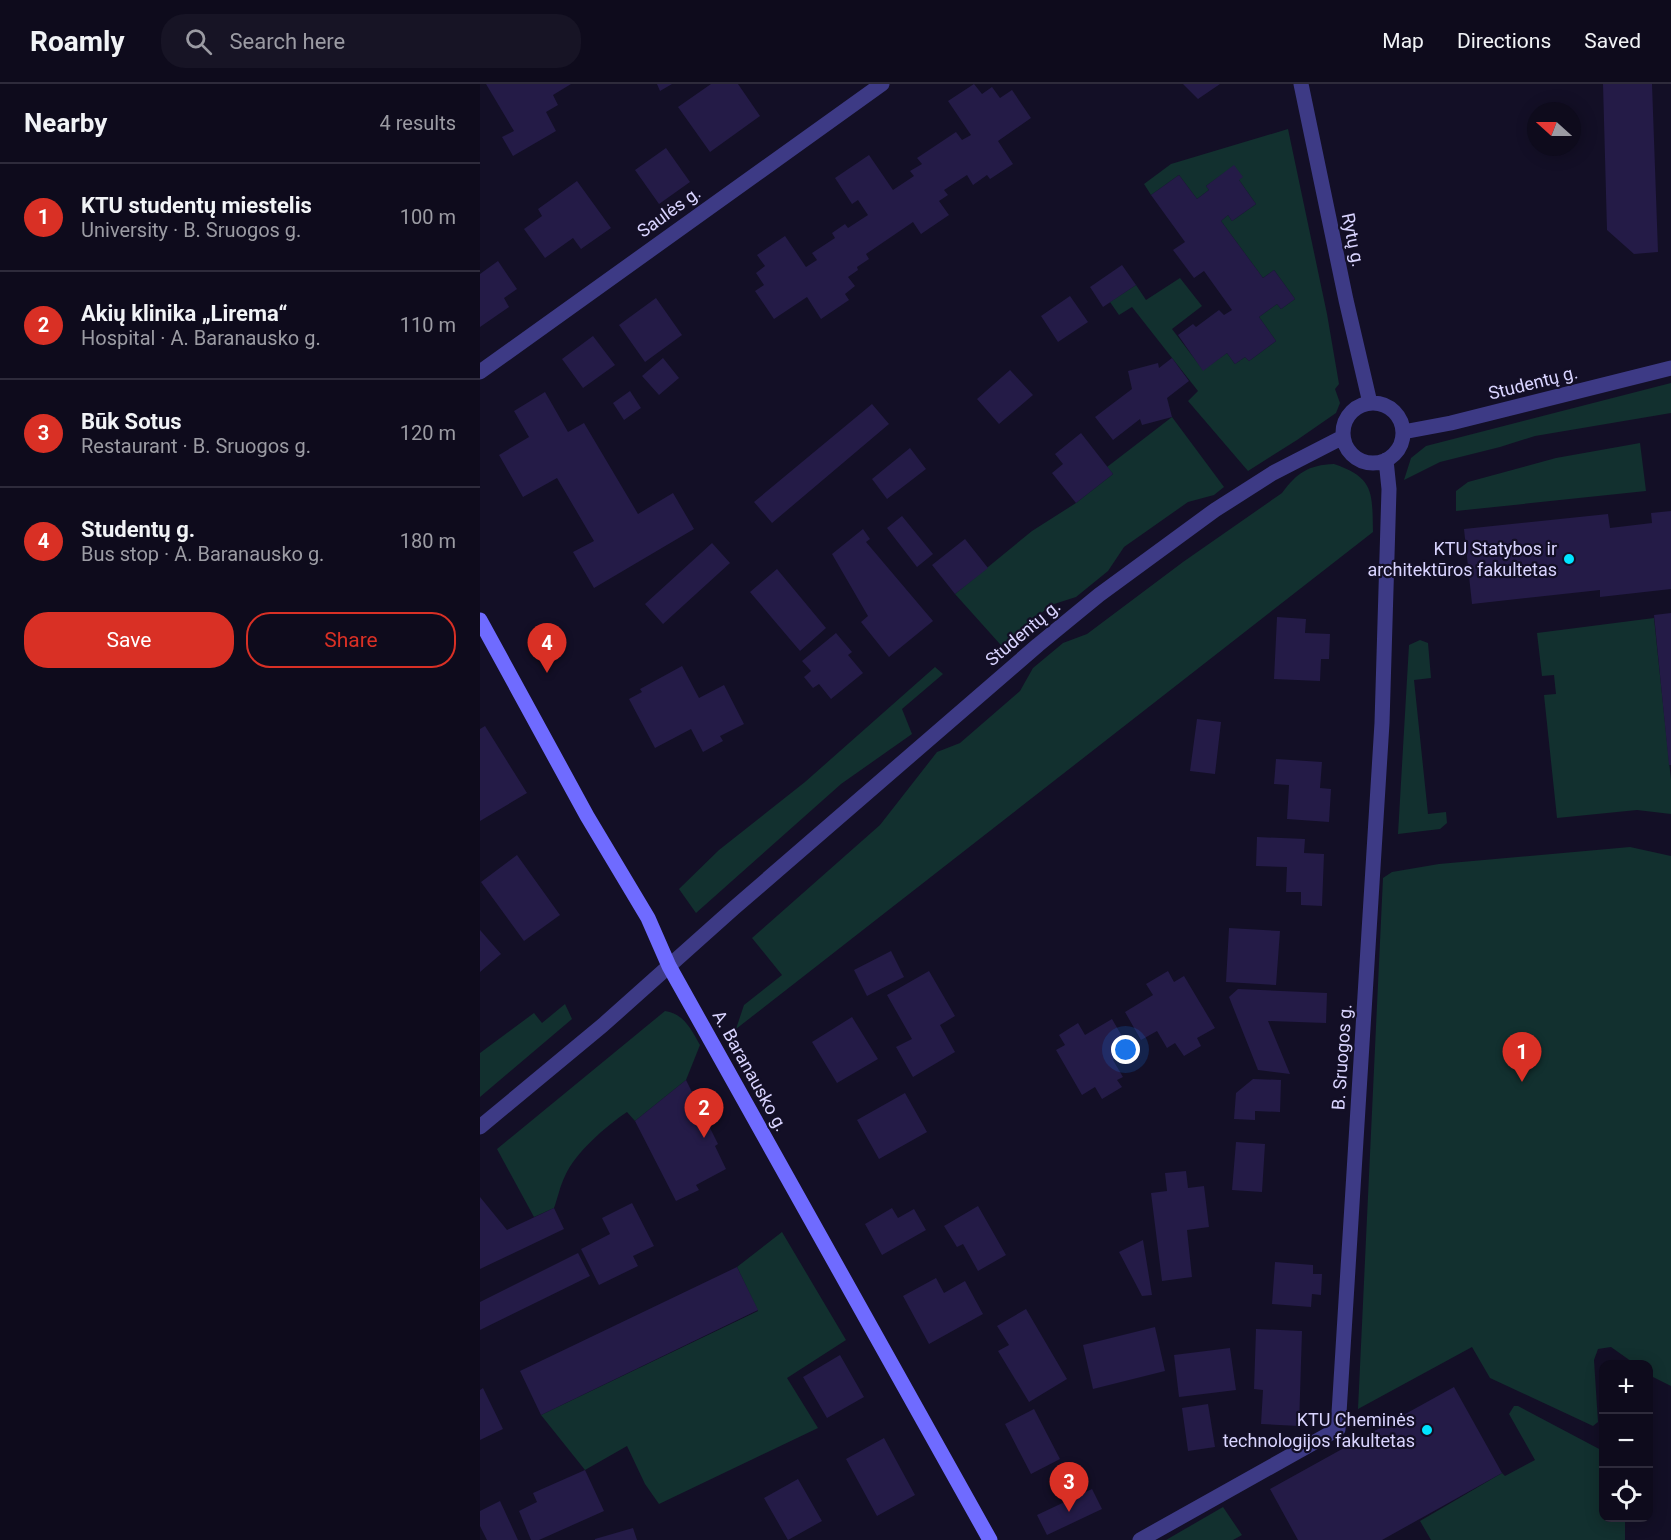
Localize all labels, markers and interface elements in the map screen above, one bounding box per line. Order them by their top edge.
search box [161,14,581,68]
text: Roamly [30,25,125,58]
icon: search [182,25,215,58]
text: Search here [230,29,345,54]
text: Map [1382,29,1424,53]
text: Directions [1457,29,1551,53]
text: Saved [1584,29,1641,53]
north arrow [1527,102,1581,156]
text: Nearby [24,108,107,138]
text: 4 results [380,111,456,135]
street label: Saulės g. [633,182,704,242]
text: KTU studentų miestelis [81,193,312,218]
text: 1 [38,205,49,229]
text: 100 m [400,205,456,229]
street label: Rytų g. [1338,211,1369,269]
text: University · B. Sruogos g. [81,218,301,242]
text: Akių klinika „Lirema“ [81,301,287,326]
text: 2 [38,313,49,337]
text: 110 m [400,313,456,337]
text: Hospital · A. Baranausko g. [81,326,321,350]
street label: Studentų g. [1486,361,1580,404]
text: Būk Sotus [81,409,182,434]
text: 3 [38,421,49,445]
text: 120 m [400,421,456,445]
text: Restaurant · B. Sruogos g. [81,434,311,458]
text: Studentų g. [81,517,195,542]
text: 4 [38,529,49,553]
text: 180 m [400,529,456,553]
place label: KTU Statybos ir architektūros fakultetas [1367,538,1557,580]
text: Bus stop · A. Baranausko g. [81,542,324,566]
marker: KTU Statybos ir architektūros fakultetas [1562,552,1576,566]
street label: Studentų g. [981,595,1064,670]
button: Save [24,612,234,668]
button: Share [246,612,456,668]
pin: 4 [528,624,566,673]
street label: B. Sruogos g. [1327,1003,1356,1111]
street label: A. Baranausko g. [708,1007,792,1135]
pin: 1 [1502,1032,1542,1082]
your location [1111,1035,1140,1064]
pin: 2 [684,1088,724,1138]
map controls [1599,1360,1653,1522]
button: + [1599,1360,1653,1414]
place label: KTU Cheminės technologijos fakultetas [1223,1409,1415,1451]
button: − [1599,1414,1653,1468]
marker: KTU Cheminės technologijos fakultetas [1420,1423,1434,1437]
pin: 3 [1050,1462,1088,1512]
button: locate [1599,1468,1653,1522]

